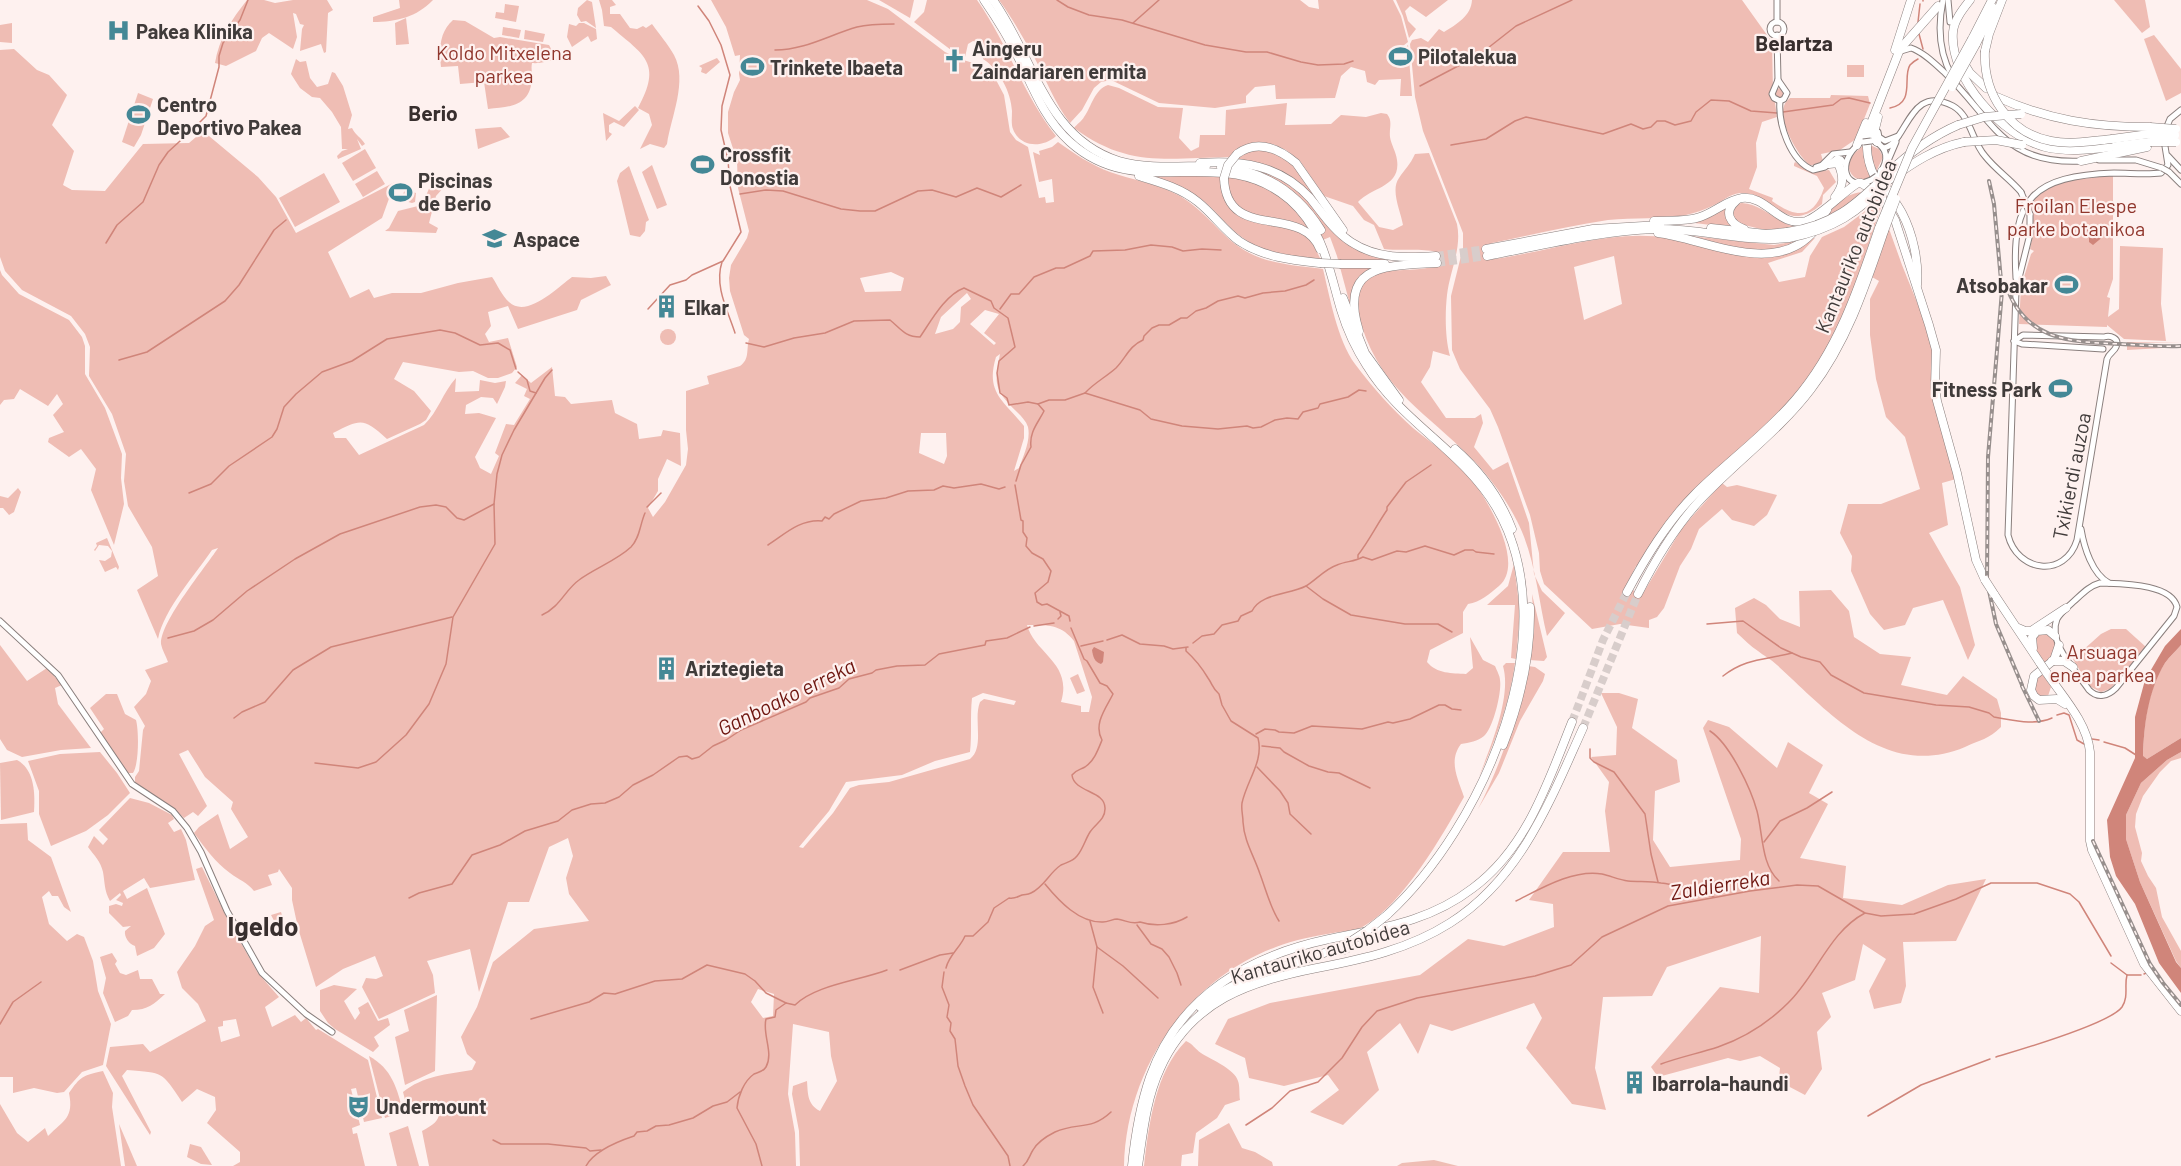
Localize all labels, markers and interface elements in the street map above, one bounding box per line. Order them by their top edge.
hospital icon: Pakea Klinika [105,18,131,44]
place label: Pakea Klinika [136,19,253,43]
district label: Belartza [1755,30,1833,55]
place label: Aingeru Zaindariaren ermita [972,36,1147,83]
park label: Koldo Mitxelena parkea [436,40,572,87]
sports icon: Pilotalekua [1387,43,1413,69]
place label: Pilotalekua [1418,44,1517,68]
church icon: Aingeru Zaindariaren ermita [941,47,967,73]
sports icon: Trinkete Ibaeta [739,54,765,80]
place label: Trinkete Ibaeta [770,55,903,79]
place label: Centro Deportivo Pakea [157,92,302,139]
district label: Berio [408,100,458,125]
sports icon: Centro Deportivo Pakea [126,102,152,128]
place label: Crossfit Donostia [720,142,799,189]
sports icon: Crossfit Donostia [689,152,715,178]
street label: Kantauriko autobidea [1809,156,1901,336]
place label: Piscinas de Berio [418,168,492,215]
sports icon: Piscinas de Berio [387,179,413,205]
park label: Froilan Elespe parke botanikoa [2007,193,2145,240]
school or university icon: Aspace [482,226,508,252]
place label: Aspace [513,227,580,251]
sports icon: Atsobakar [2053,272,2079,298]
place label: Atsobakar [1956,273,2048,297]
building icon: Elkar [653,294,679,320]
place label: Elkar [684,295,729,319]
sports icon: Fitness Park [2047,376,2073,402]
place label: Fitness Park [1932,377,2042,401]
street label: Txikierdi auzoa [2047,410,2095,542]
park label: Arsuaga enea parkea [2049,639,2155,686]
water label: Ganboako erreka [713,652,859,740]
building icon: Ariztegieta [654,655,680,681]
place label: Ariztegieta [685,656,784,680]
water label: Zaldierreka [1668,864,1772,904]
district label: Igeldo [227,910,299,941]
street label: Kantauriko autobidea [1228,914,1412,988]
building icon: Ibarrola-haundi [1621,1070,1647,1096]
place label: Ibarrola-haundi [1652,1071,1789,1095]
theatre icon: Undermount [345,1093,371,1119]
place label: Undermount [376,1094,487,1118]

